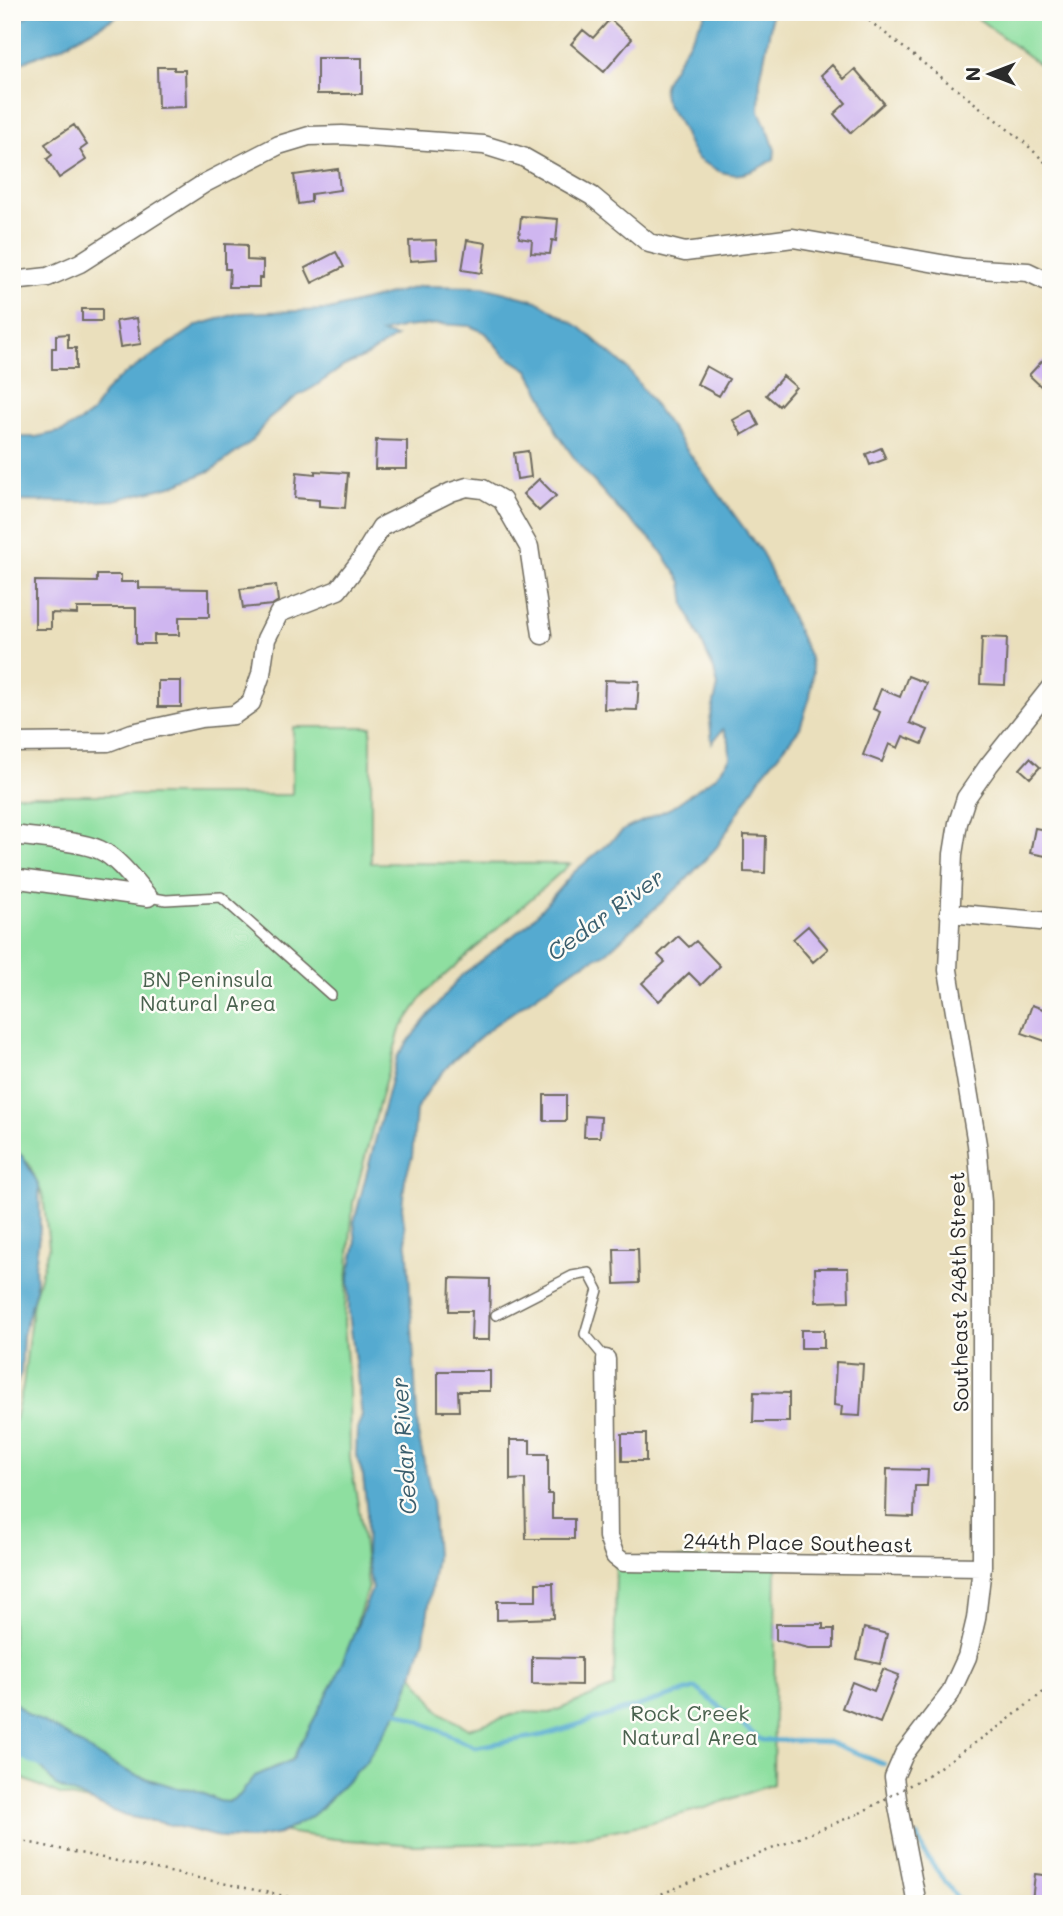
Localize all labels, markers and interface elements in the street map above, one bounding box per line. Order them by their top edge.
north arrow [954,38,1024,108]
text: N [960,67,985,81]
water label: Cedar River [540,861,670,967]
park label: BN Peninsula Natural Area [140,965,276,1016]
street label: Southeast 248th Street [942,1172,974,1412]
water label: Cedar River [383,1376,423,1516]
street label: 244th Place Southeast [683,1526,913,1558]
park label: Rock Creek Natural Area [622,1699,758,1750]

